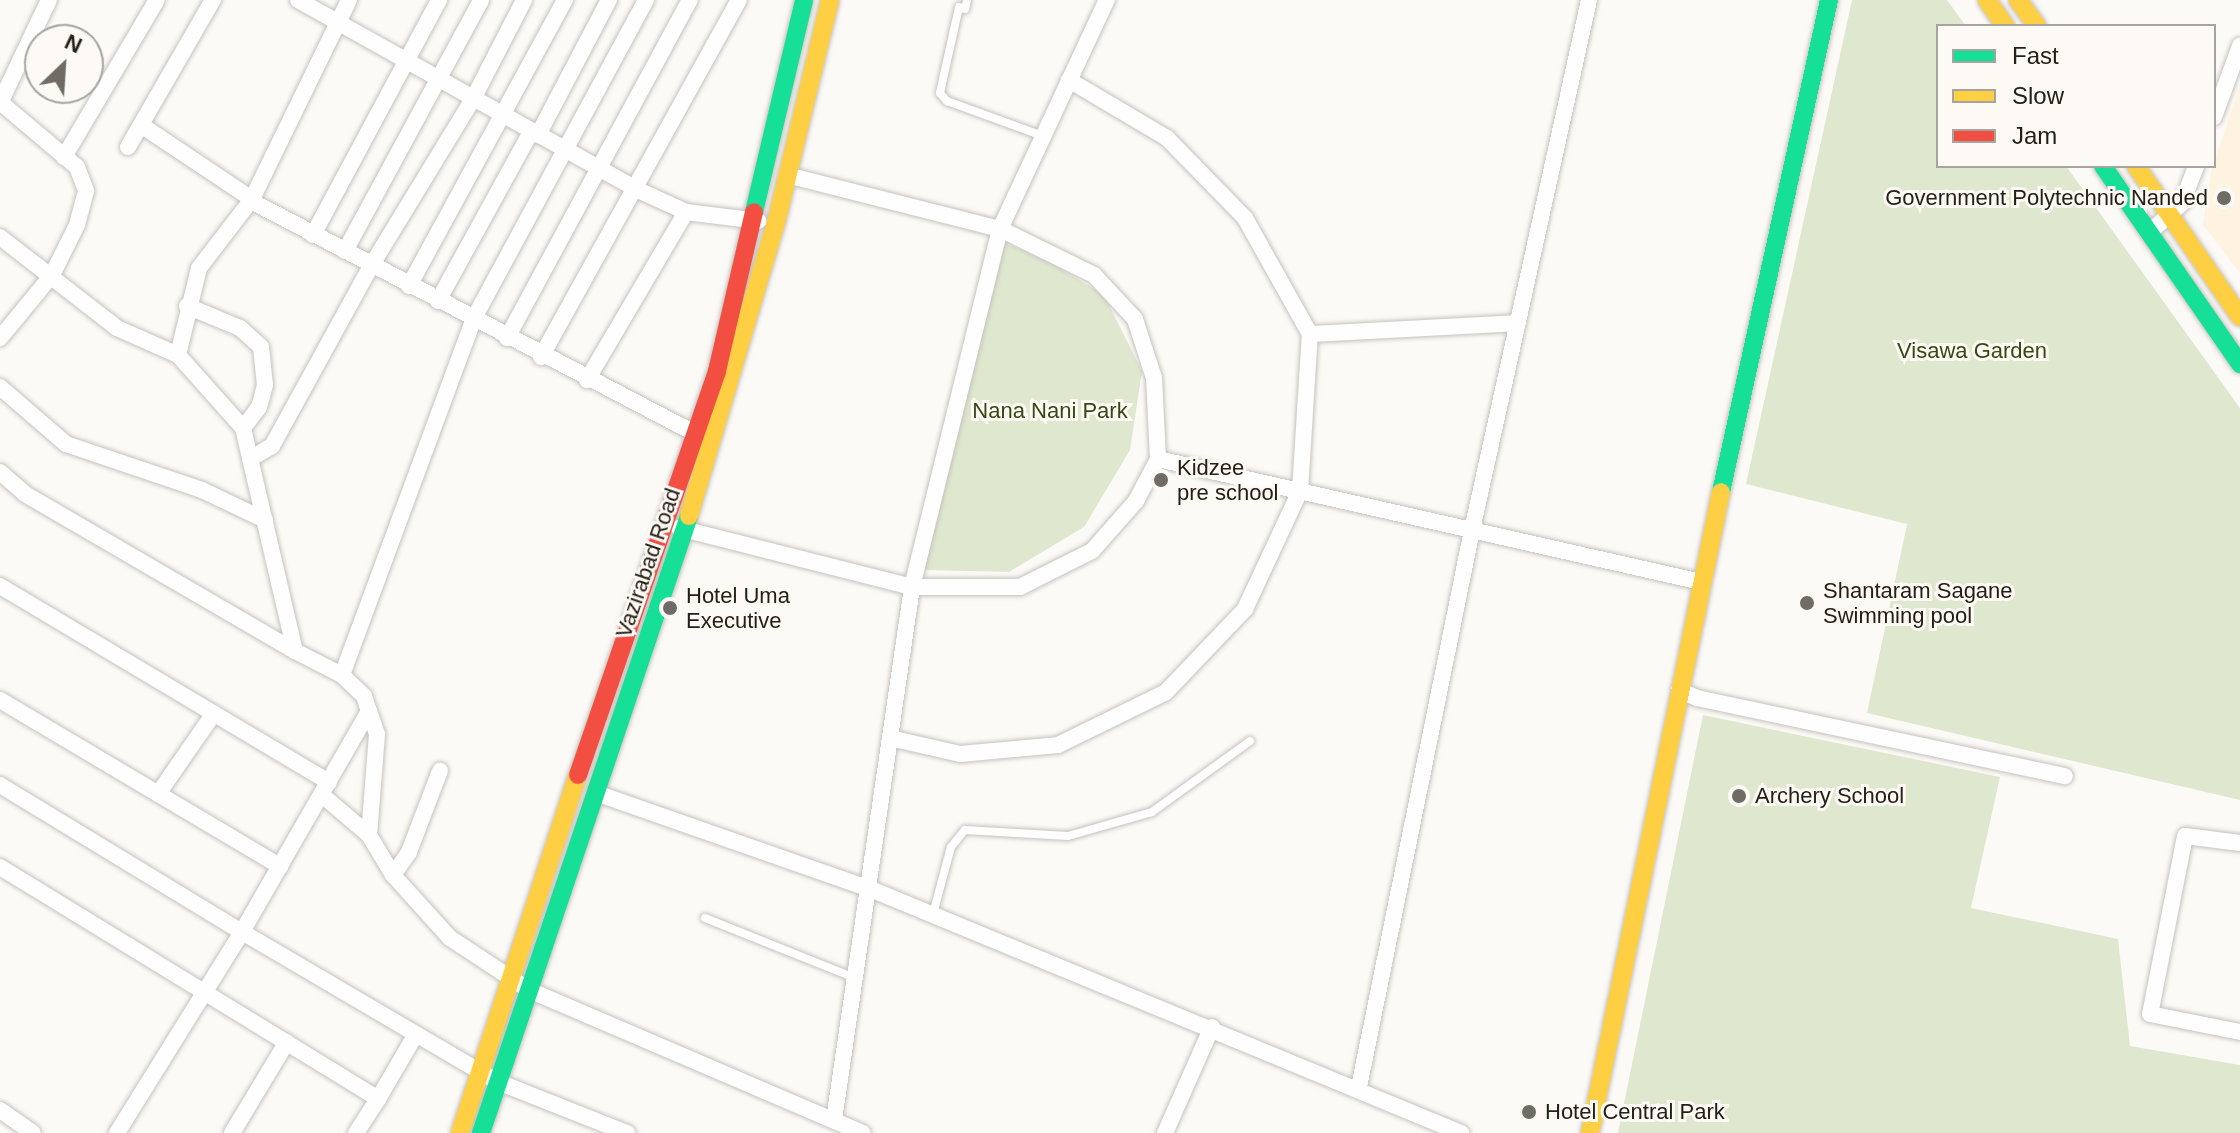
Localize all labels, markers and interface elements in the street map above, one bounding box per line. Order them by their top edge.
north arrow [24,24,104,104]
legend [1936,24,2216,168]
text: N [61,29,86,58]
text: Fast [2012,42,2059,69]
text: Slow [2012,82,2064,109]
text: Jam [2012,122,2057,149]
place label: Government Polytechnic Nanded [1885,185,2208,211]
marker: Government Polytechnic Nanded [2215,189,2233,207]
park label: Visawa Garden [1897,338,2047,364]
park label: Nana Nani Park [972,398,1128,424]
place label: Kidzee pre school [1177,454,1279,506]
marker: Kidzee pre school [1152,471,1170,489]
street label: Vazirabad Road [610,485,686,641]
place label: Shantaram Sagane Swimming pool [1823,577,2013,628]
place label: Hotel Uma Executive [686,582,790,634]
marker: Shantaram Sagane Swimming pool [1798,594,1816,612]
marker: Hotel Uma Executive [661,599,679,617]
place label: Archery School [1755,783,1904,809]
marker: Archery School [1730,787,1748,805]
place label: Hotel Central Park [1545,1099,1725,1125]
marker: Hotel Central Park [1520,1103,1538,1121]

